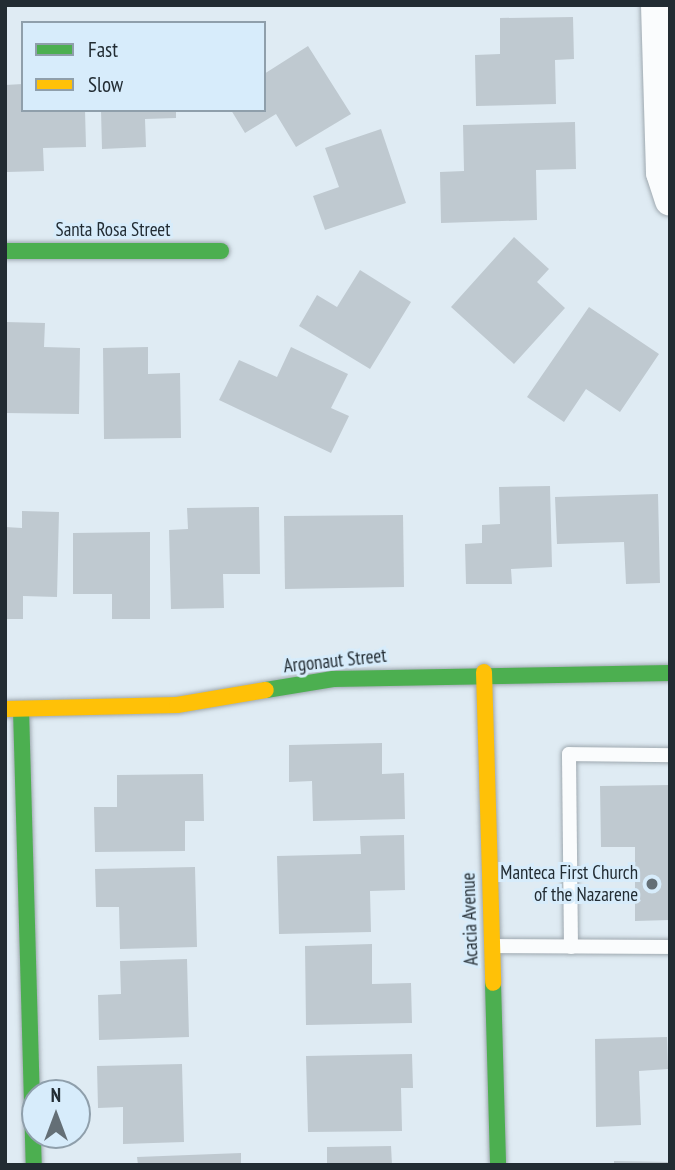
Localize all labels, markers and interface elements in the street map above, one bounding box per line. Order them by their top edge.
legend [21,21,266,112]
text: Fast [88,36,118,63]
text: Slow [88,71,123,98]
street label: Santa Rosa Street [56,219,170,241]
street label: Argonaut Street [282,644,388,678]
place label: Manteca First Church of the Nazarene [500,862,638,906]
street label: Acacia Avenue [457,872,483,966]
marker: Manteca First Church of the Nazarene [644,876,660,892]
north arrow [21,1079,91,1149]
text: N [51,1083,61,1107]

